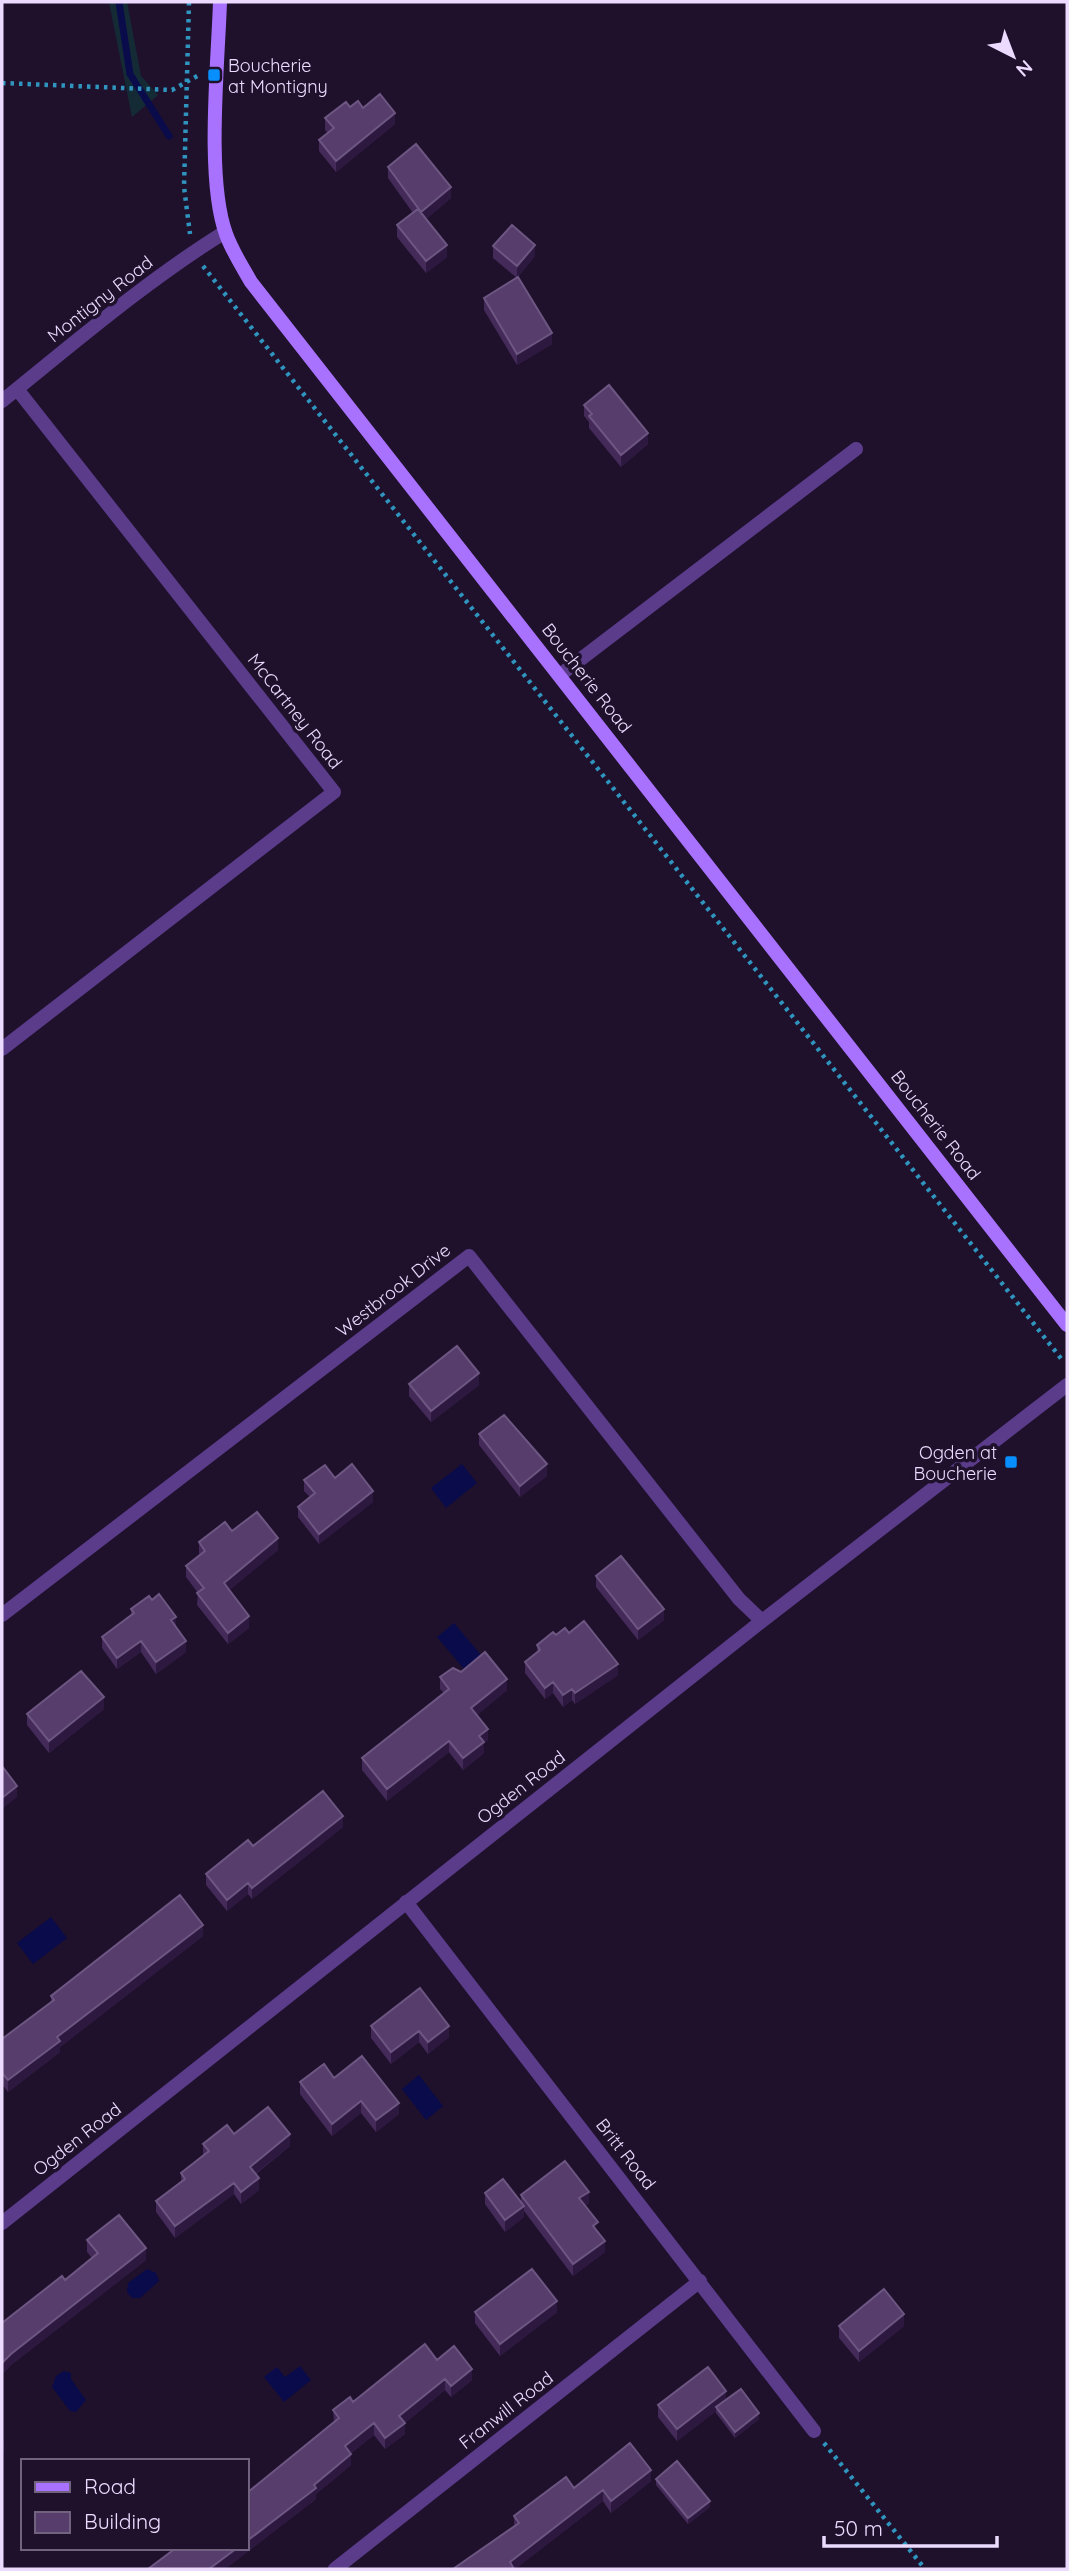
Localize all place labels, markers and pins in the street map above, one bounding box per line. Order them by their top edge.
place label: Boucherie at Montigny [228,54,328,98]
marker: Boucherie at Montigny [206,67,222,83]
place label: Ogden at Boucherie [914,1441,997,1485]
marker: Ogden at Boucherie [1003,1454,1019,1470]

